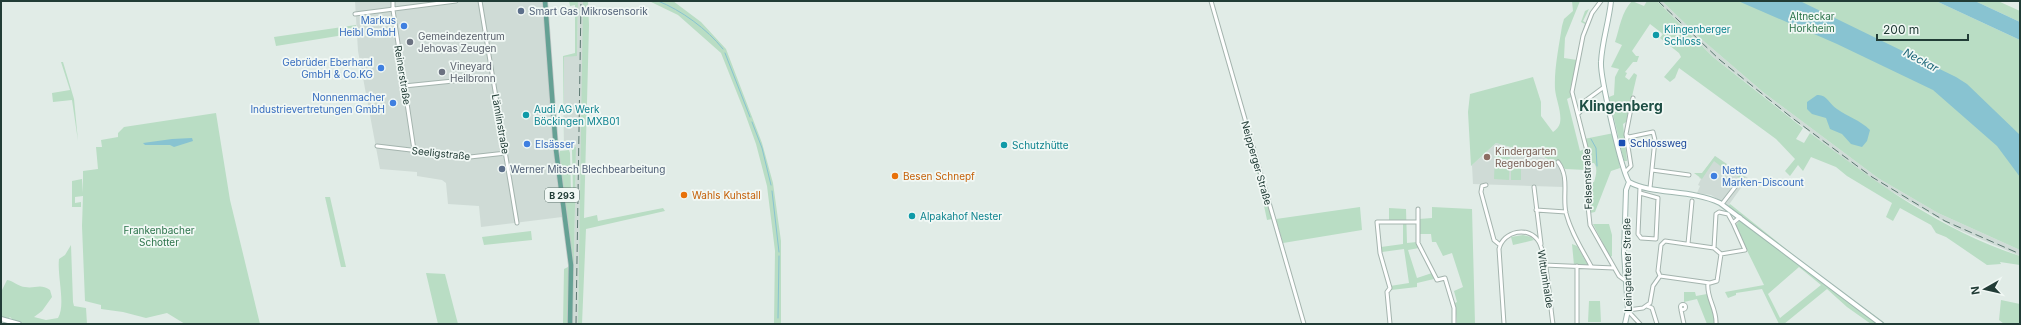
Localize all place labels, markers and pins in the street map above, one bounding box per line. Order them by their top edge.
place label: Smart Gas Mikrosensorik [529,5,648,17]
marker: Smart Gas Mikrosensorik [516,6,526,16]
place label: Markus Heibl GmbH [339,14,396,38]
marker: Markus Heibl GmbH [399,21,409,31]
place label: Klingenberger Schloss [1664,23,1731,47]
place label: Gemeindezentrum Jehovas Zeugen [418,30,505,54]
marker: Klingenberger Schloss [1651,30,1661,40]
marker: Gemeindezentrum Jehovas Zeugen [405,37,415,47]
place label: Gebrüder Eberhard GmbH & Co.KG [282,56,373,80]
place label: Vineyard Heilbronn [450,60,496,84]
marker: Gebrüder Eberhard GmbH & Co.KG [376,63,386,73]
marker: Vineyard Heilbronn [437,67,447,77]
place label: Nonnenmacher Industrievertretungen GmbH [250,91,385,115]
marker: Nonnenmacher Industrievertretungen GmbH [388,98,398,108]
place label: Audi AG Werk Böckingen MXB01 [534,103,620,127]
marker: Audi AG Werk Böckingen MXB01 [521,110,531,120]
place label: Schlossweg [1630,137,1687,149]
place label: Elsässer [535,138,575,150]
marker: Schlossweg [1617,138,1627,148]
marker: Elsässer [522,139,532,149]
place label: Schutzhütte [1012,139,1069,151]
marker: Schutzhütte [999,140,1009,150]
place label: Kindergarten Regenbogen [1495,145,1556,169]
marker: Kindergarten Regenbogen [1482,152,1492,162]
place label: Werner Mitsch Blechbearbeitung [510,163,665,175]
marker: Werner Mitsch Blechbearbeitung [497,164,507,174]
place label: Netto Marken-Discount [1722,164,1805,188]
place label: Besen Schnepf [903,170,975,182]
marker: Besen Schnepf [890,171,900,181]
marker: Netto Marken-Discount [1709,171,1719,181]
place label: Wahls Kuhstall [692,189,761,201]
marker: Wahls Kuhstall [679,190,689,200]
place label: Alpakahof Nester [920,210,1002,222]
marker: Alpakahof Nester [907,211,917,221]

